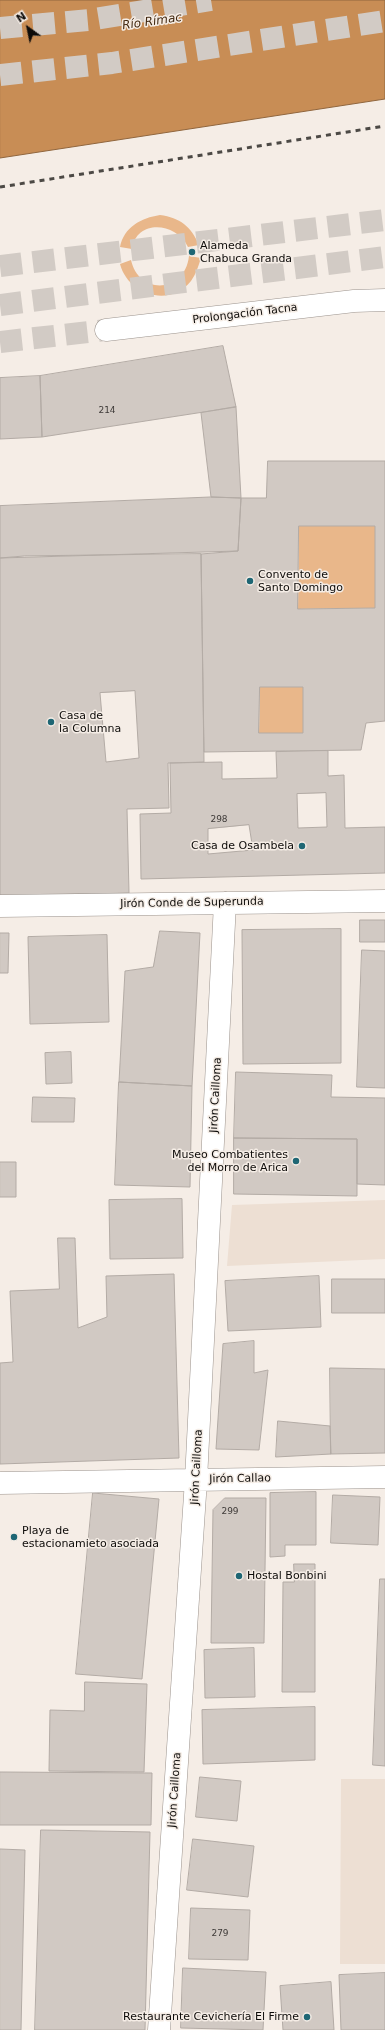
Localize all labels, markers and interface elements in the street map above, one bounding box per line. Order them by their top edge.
north arrow [8,8,48,48]
text: N [14,10,29,25]
water label: Río Rímac [121,11,183,33]
place label: Alameda Chabuca Granda [200,239,292,265]
marker: Alameda Chabuca Granda [187,247,197,257]
street label: Prolongación Tacna [192,301,298,327]
house number: 214 [98,406,116,416]
place label: Convento de Santo Domingo [258,568,343,594]
marker: Convento de Santo Domingo [245,576,255,586]
place label: Casa de la Columna [59,709,121,735]
marker: Casa de la Columna [46,717,56,727]
house number: 298 [210,815,228,825]
place label: Casa de Osambela [191,839,294,853]
marker: Casa de Osambela [297,841,307,851]
street label: Jirón Conde de Superunda [120,895,264,911]
street label: Jirón Cailloma [207,1057,225,1133]
place label: Museo Combatientes del Morro de Arica [172,1148,288,1174]
marker: Museo Combatientes del Morro de Arica [291,1156,301,1166]
street label: Jirón Cailloma [188,1429,206,1505]
street label: Jirón Callao [209,1472,271,1486]
house number: 299 [221,1507,239,1517]
place label: Playa de estacionamieto asociada [22,1524,159,1550]
marker: Playa de estacionamieto asociada [9,1532,19,1542]
place label: Hostal Bonbini [247,1569,327,1583]
marker: Hostal Bonbini [234,1571,244,1581]
street label: Jirón Cailloma [166,1752,184,1828]
house number: 279 [211,1929,229,1939]
place label: Restaurante Cevichería El Firme [123,2010,299,2024]
marker: Restaurante Cevichería El Firme [302,2012,312,2022]

